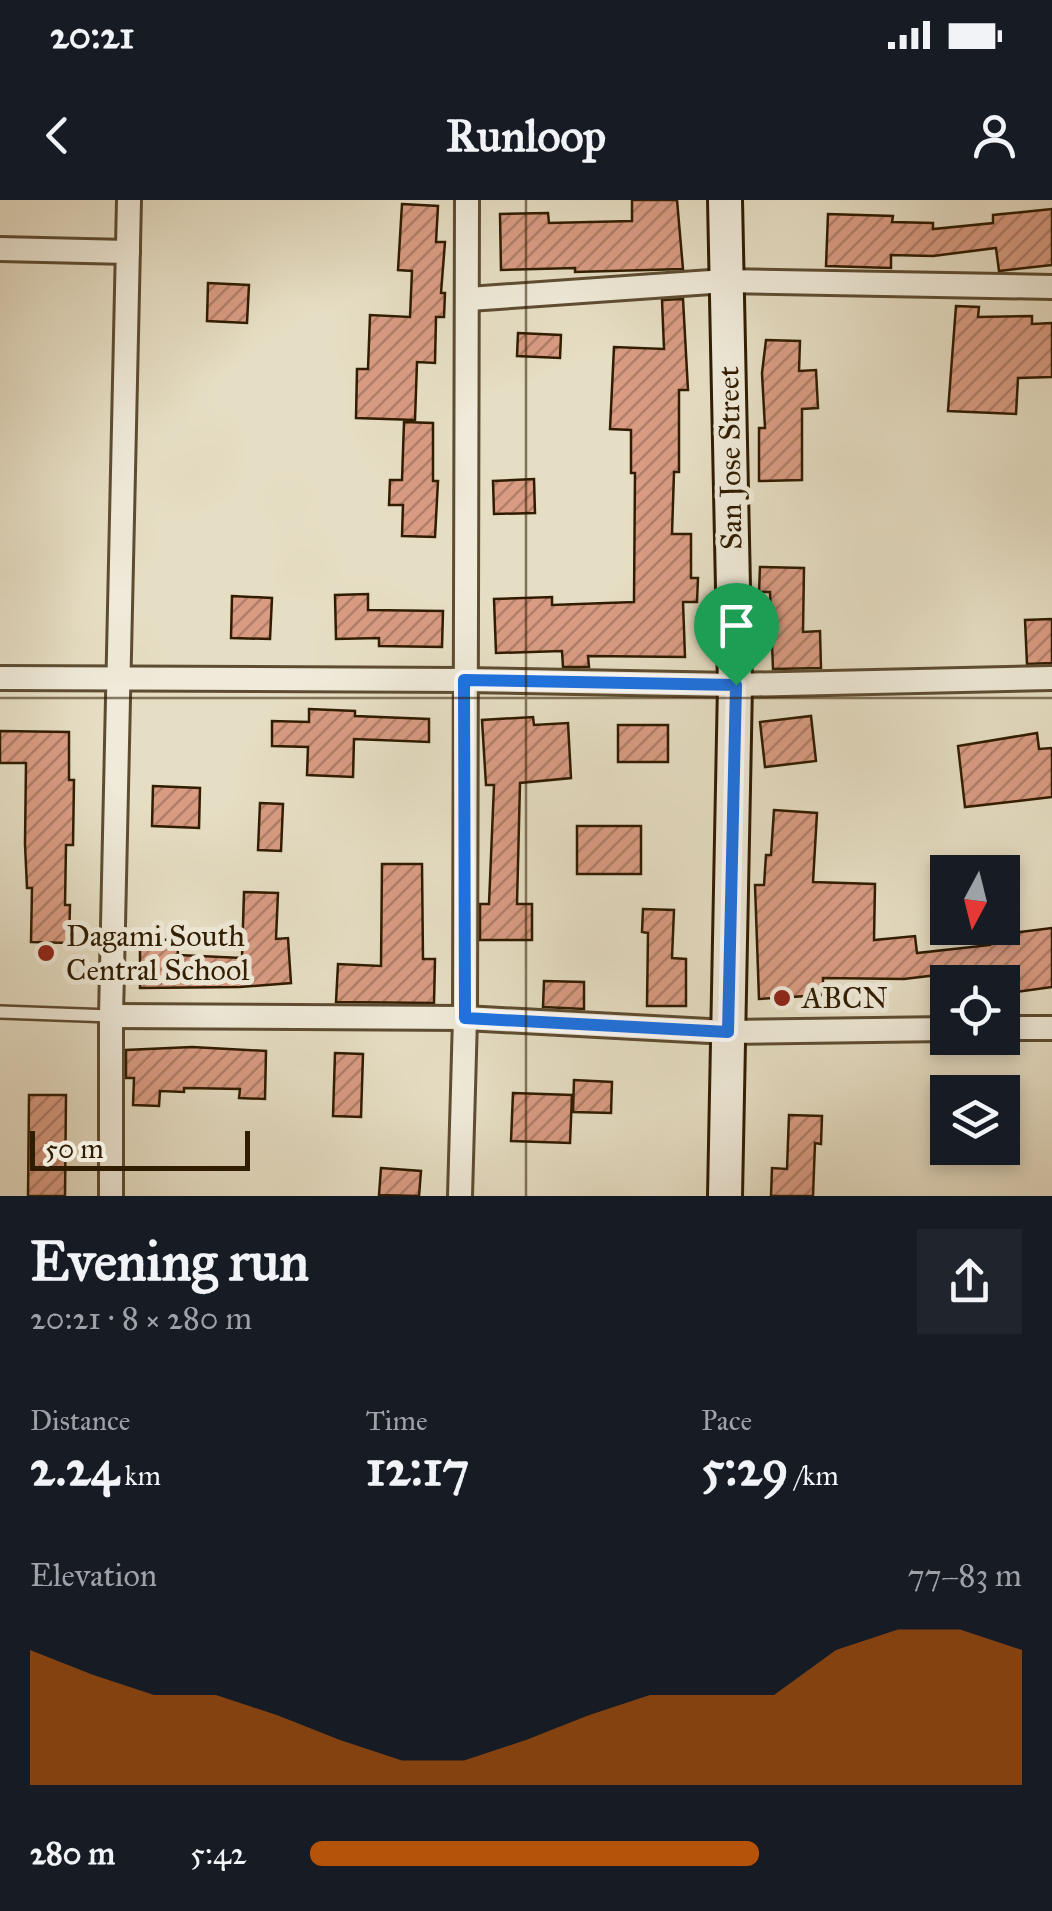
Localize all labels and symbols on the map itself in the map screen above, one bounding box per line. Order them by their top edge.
street label: San Jose Street [710,365,750,550]
pin [694,583,779,686]
north arrow [930,855,1020,945]
place label: Dagami South Central School [66,918,250,988]
marker: Dagami South Central School [35,942,57,964]
place label: ABCN [800,980,888,1016]
marker: ABCN [771,987,793,1009]
scale bar [30,1126,250,1170]

